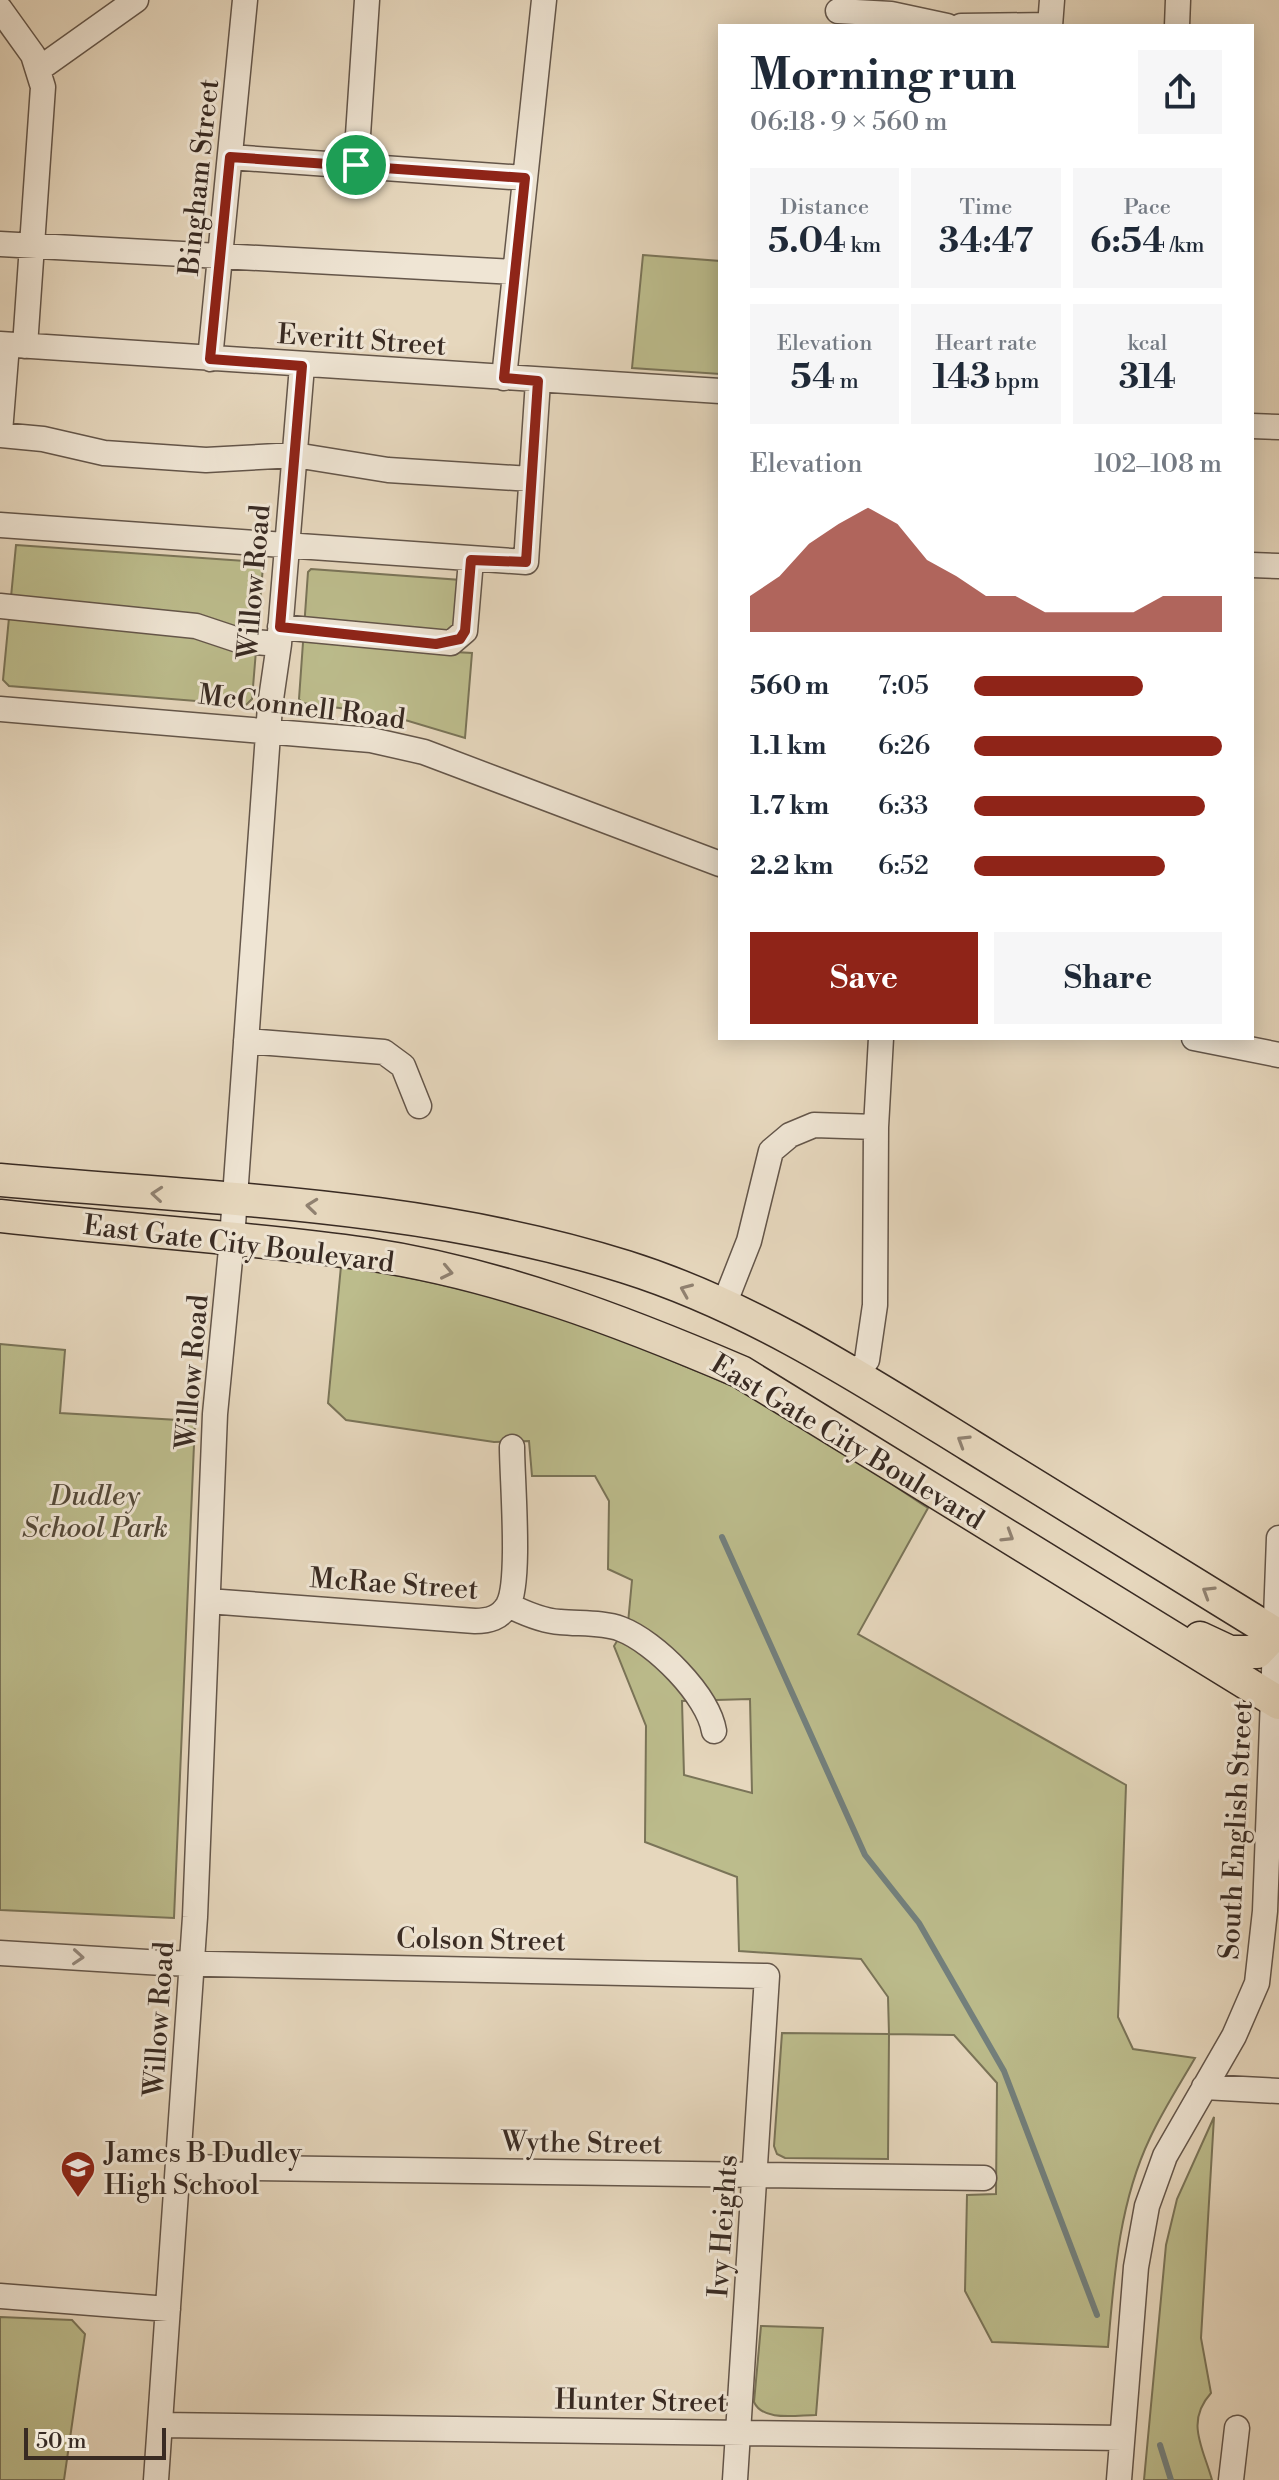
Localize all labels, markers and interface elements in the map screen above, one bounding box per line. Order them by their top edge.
text: Morning run [750,48,1016,103]
button: share [1138,50,1222,134]
street label: Bingham Street [172,77,227,278]
text: 06:18 · 9 × 560 m [750,106,947,138]
pin [322,131,390,199]
icon: arrive [334,143,378,187]
text: Distance [780,194,869,221]
text: Time [960,194,1012,221]
text: Pace [1124,194,1171,221]
text: 5.04 [768,221,846,263]
text: 34:47 [939,221,1033,263]
text: 6:54 [1090,221,1165,263]
text: km [846,232,881,259]
text: /km [1165,232,1205,259]
street label: Everitt Street [276,317,448,364]
text: Elevation [777,330,872,357]
text: Heart rate [935,330,1037,357]
text: kcal [1127,330,1167,357]
text: 54 [791,357,835,399]
text: 143 [932,357,991,399]
text: 314 [1119,357,1176,399]
text: m [835,368,859,395]
text: bpm [991,368,1040,395]
text: Elevation [750,448,863,480]
text: 102–108 m [1094,448,1222,480]
street label: Willow Road [230,503,279,662]
text: 560 m [750,670,829,702]
text: 7:05 [878,670,929,702]
street label: McConnell Road [196,677,408,738]
text: 1.1 km [750,730,826,762]
text: 6:26 [878,730,930,762]
text: 1.7 km [750,790,829,822]
text: 6:33 [878,790,928,822]
text: 2.2 km [750,850,834,882]
text: 6:52 [878,850,929,882]
button: Save [750,932,978,1024]
button: Share [994,932,1222,1024]
one-way arrow [150,1186,163,1203]
one-way arrow [305,1197,318,1214]
street label: East Gate City Boulevard [81,1208,396,1281]
one-way arrow [440,1263,454,1280]
one-way arrow [680,1284,694,1300]
street label: Willow Road [168,1293,217,1452]
street label: East Gate City Boulevard [704,1347,990,1538]
one-way arrow [957,1435,972,1451]
park label: Dudley School Park [22,1479,168,1546]
one-way arrow [999,1526,1013,1541]
street label: McRae Street [308,1561,480,1608]
one-way arrow [1202,1587,1217,1602]
street label: South English Street [1212,1700,1261,1960]
street label: Colson Street [396,1922,566,1959]
street label: Willow Road [137,1940,182,2099]
one-way arrow [72,1949,85,1966]
street label: Wythe Street [500,2125,663,2162]
place label: James B Dudley High School [103,2136,302,2203]
school or university icon: James B Dudley High School [59,2149,97,2199]
street label: Ivy Heights [701,2154,746,2299]
street label: Hunter Street [554,2382,728,2421]
scale bar [24,2424,166,2460]
text: 50 m [36,2428,87,2455]

